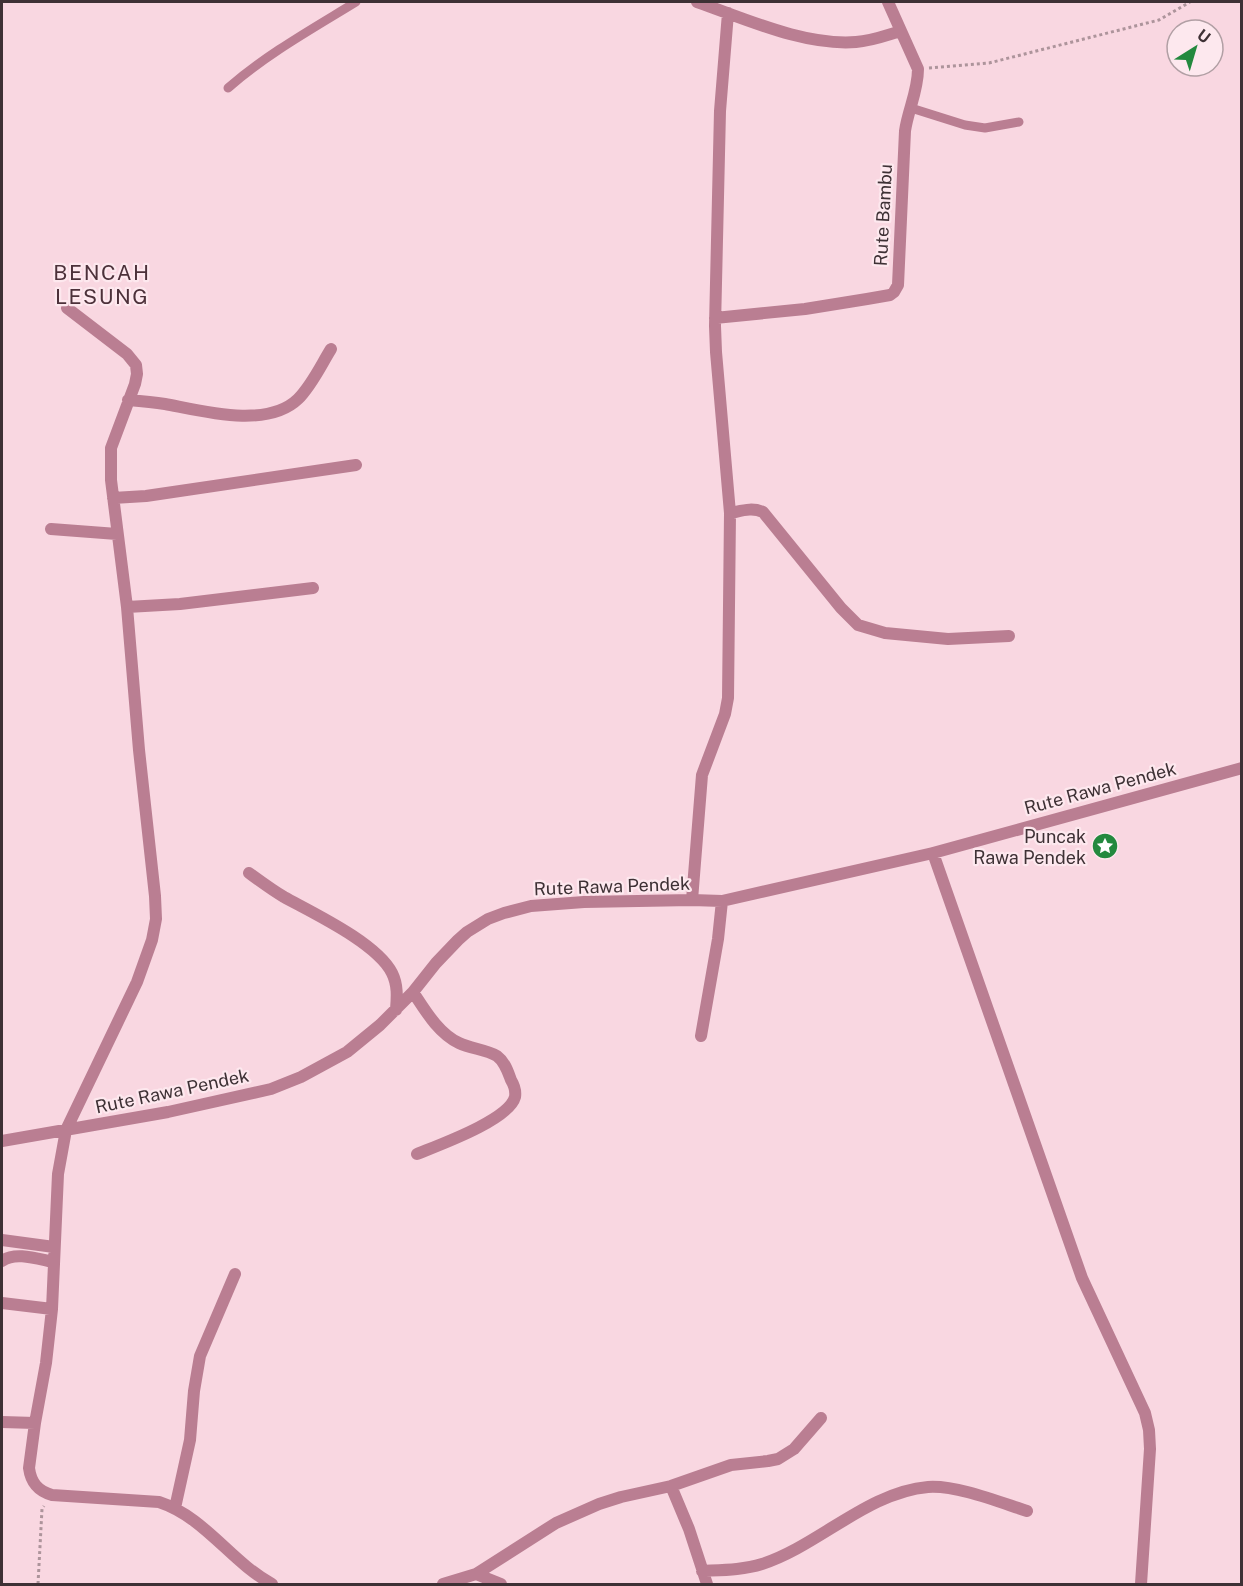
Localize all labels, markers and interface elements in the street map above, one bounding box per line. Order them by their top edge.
north arrow [1165,18,1225,78]
text: U [1193,25,1214,47]
street label: Rute Bambu [870,163,896,267]
district label: BENCAH LESUNG [53,260,151,309]
street label: Rute Rawa Pendek [1022,758,1178,818]
place label: Puncak Rawa Pendek [973,826,1086,868]
place icon: Puncak Rawa Pendek [1090,831,1120,861]
street label: Rute Rawa Pendek [533,873,691,899]
street label: Rute Rawa Pendek [93,1064,251,1118]

